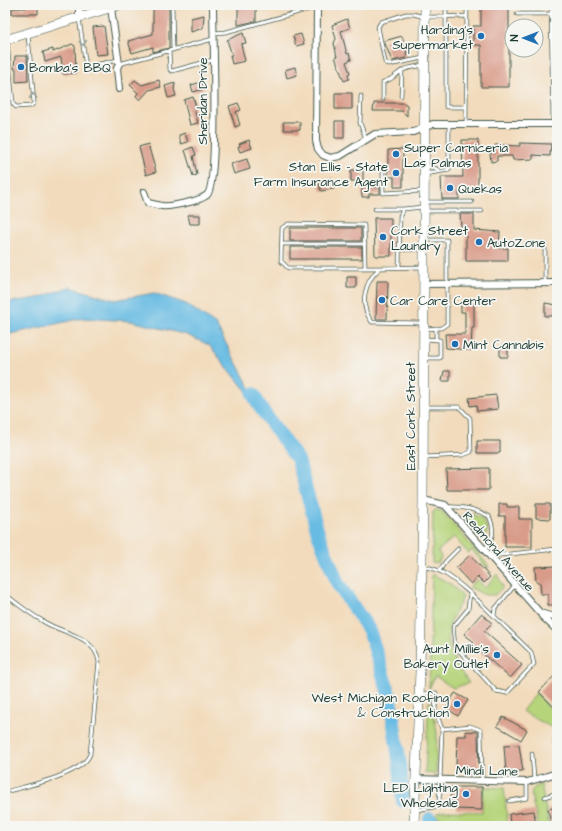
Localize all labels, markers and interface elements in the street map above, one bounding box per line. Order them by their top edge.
north arrow [504,18,544,58]
place label: Harding's Supermarket [392,21,474,54]
marker: Harding's Supermarket [476,31,486,41]
text: N [507,34,522,41]
one-way arrow [78,39,87,46]
street label: Sheridan Drive [194,57,212,145]
place label: Bomba's BBQ [29,59,111,77]
marker: Bomba's BBQ [16,62,26,72]
one-way arrow [29,93,38,99]
place label: Super Carniceria Las Palmas [404,139,508,172]
marker: Super Carniceria Las Palmas [391,149,401,159]
place label: Stan Ellis - State Farm Insurance Agent [254,158,389,192]
marker: Stan Ellis - State Farm Insurance Agent [391,168,401,178]
place label: Quekas [458,180,503,198]
marker: Quekas [445,183,455,193]
place label: Cork Street Laundry [391,222,469,256]
marker: Cork Street Laundry [378,232,388,242]
place label: AutoZone [487,234,546,252]
marker: AutoZone [474,237,484,247]
place label: Car Care Center [390,292,496,310]
marker: Car Care Center [377,295,387,305]
place label: Mint Cannabis [463,336,544,354]
marker: Mint Cannabis [450,339,460,349]
street label: East Cork Street [402,361,420,470]
street label: Redmond Avenue [458,508,538,596]
place label: Aunt Millie's Bakery Outlet [404,640,490,674]
marker: Aunt Millie's Bakery Outlet [492,650,502,660]
place label: West Michigan Roofing & Construction [312,689,449,722]
marker: West Michigan Roofing & Construction [452,699,462,709]
street label: Mindi Lane [456,761,518,781]
place label: LED Lighting Wholesale [383,779,458,812]
marker: LED Lighting Wholesale [461,789,471,799]

